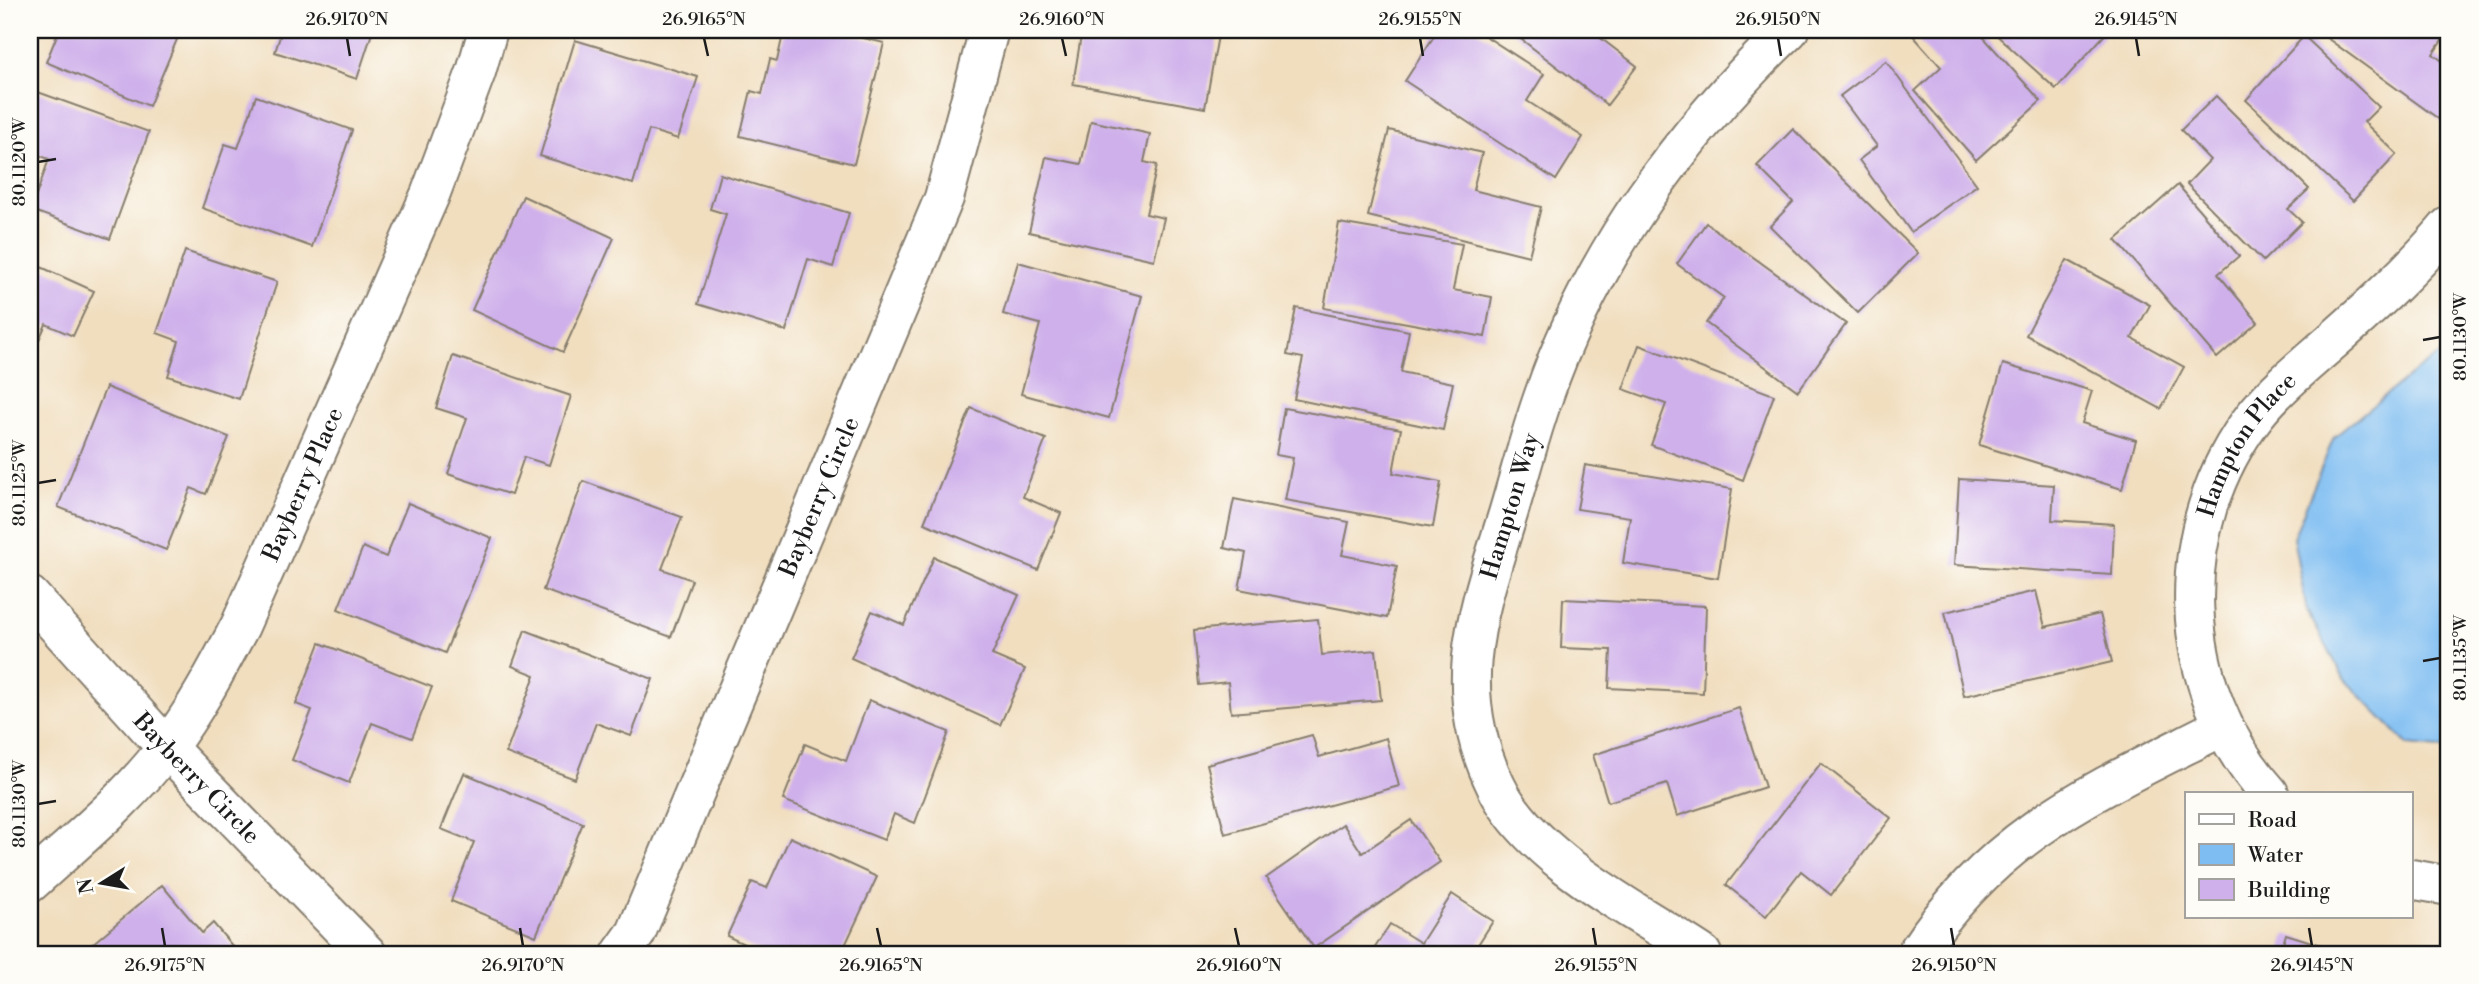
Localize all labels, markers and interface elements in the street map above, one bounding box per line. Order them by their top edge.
text: 26.9170°N [306,8,389,31]
text: 26.9165°N [662,8,746,31]
text: 26.9160°N [1019,8,1105,31]
text: 26.9155°N [1378,8,1462,31]
text: 26.9150°N [1735,8,1821,31]
text: 26.9145°N [2094,8,2178,31]
text: 80.1120°W [8,117,31,206]
text: 80.1130°W [2449,292,2472,381]
street label: Hampton Place [2191,366,2303,521]
street label: Bayberry Place [256,403,350,567]
street label: Bayberry Circle [773,412,867,582]
street label: Hampton Way [1475,429,1547,583]
text: 80.1125°W [8,439,31,526]
text: 80.1135°W [2449,614,2472,701]
street label: Bayberry Circle [126,706,266,851]
text: 80.1130°W [8,759,31,848]
legend [2185,792,2412,918]
text: Road [2248,808,2297,834]
text: Water [2247,843,2303,869]
north arrow [66,848,136,918]
text: N [73,876,100,896]
text: Building [2247,878,2330,904]
text: 26.9175°N [125,954,206,977]
text: 26.9170°N [482,954,565,977]
text: 26.9165°N [839,954,923,977]
text: 26.9160°N [1196,954,1282,977]
text: 26.9155°N [1554,954,1638,977]
text: 26.9150°N [1911,954,1997,977]
text: 26.9145°N [2270,954,2354,977]

